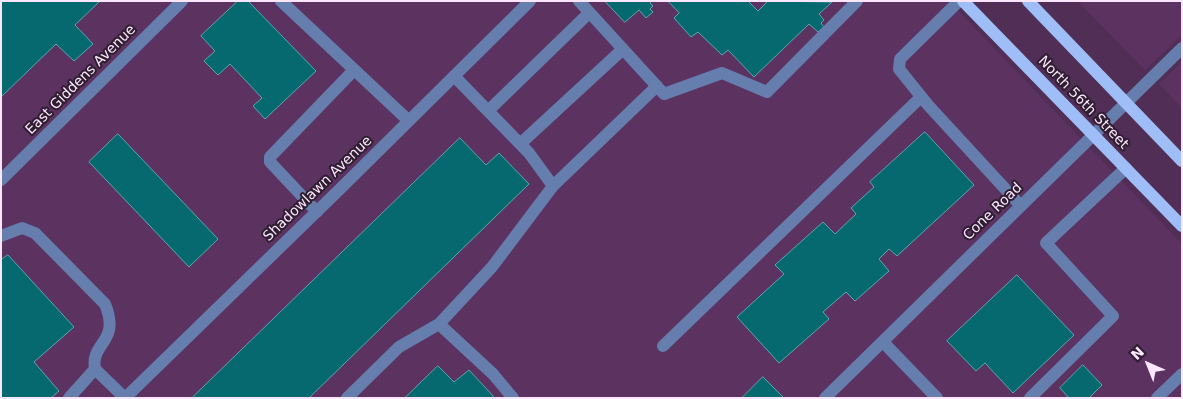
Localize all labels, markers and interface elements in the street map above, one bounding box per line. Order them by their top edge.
street label: East Giddens Avenue [23,22,139,138]
street label: North 56th Street [1034,53,1132,153]
street label: Shadowlawn Avenue [260,133,376,245]
street label: Cone Road [960,180,1026,244]
north arrow [1123,339,1173,389]
text: N [1128,343,1147,363]

